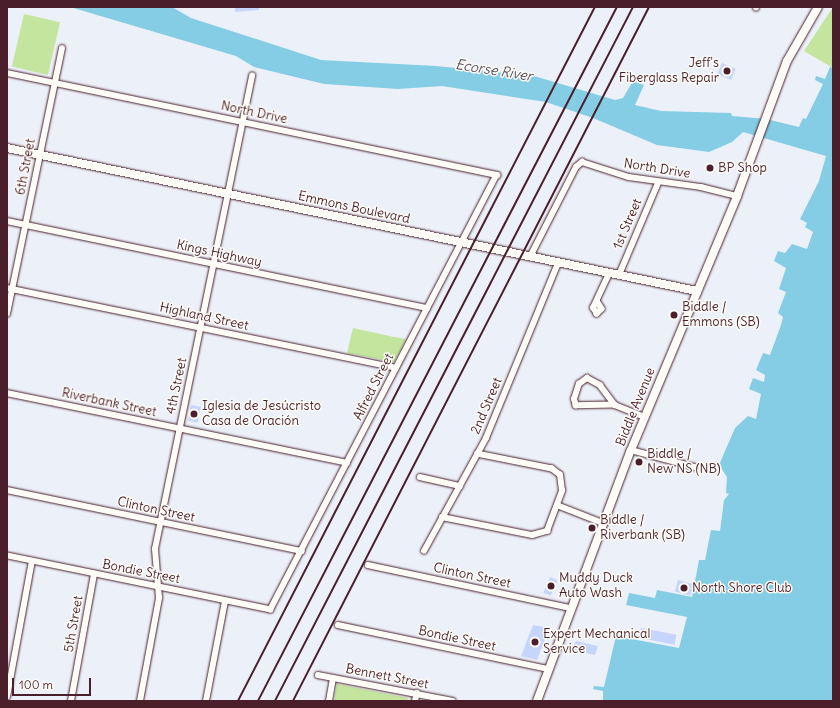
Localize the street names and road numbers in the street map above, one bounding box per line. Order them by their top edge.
street label: North Drive [220,98,288,128]
street label: 6th Street [13,137,39,197]
street label: North Drive [623,156,691,182]
street label: Emmons Boulevard [297,189,411,227]
street label: 1st Street [610,196,646,252]
street label: Kings Highway [175,237,263,271]
street label: Highland Street [158,300,250,334]
street label: Alfred Street [351,351,397,423]
street label: 4th Street [163,356,191,416]
street label: Biddle Avenue [613,365,659,449]
street label: 2nd Street [468,375,506,437]
street label: Riverbank Street [60,385,158,421]
street label: Clinton Street [116,494,196,526]
street label: Bondie Street [101,557,181,587]
street label: Clinton Street [432,560,512,592]
street label: 5th Street [61,595,87,653]
street label: Bondie Street [417,623,497,655]
street label: Bennett Street [344,661,430,693]

